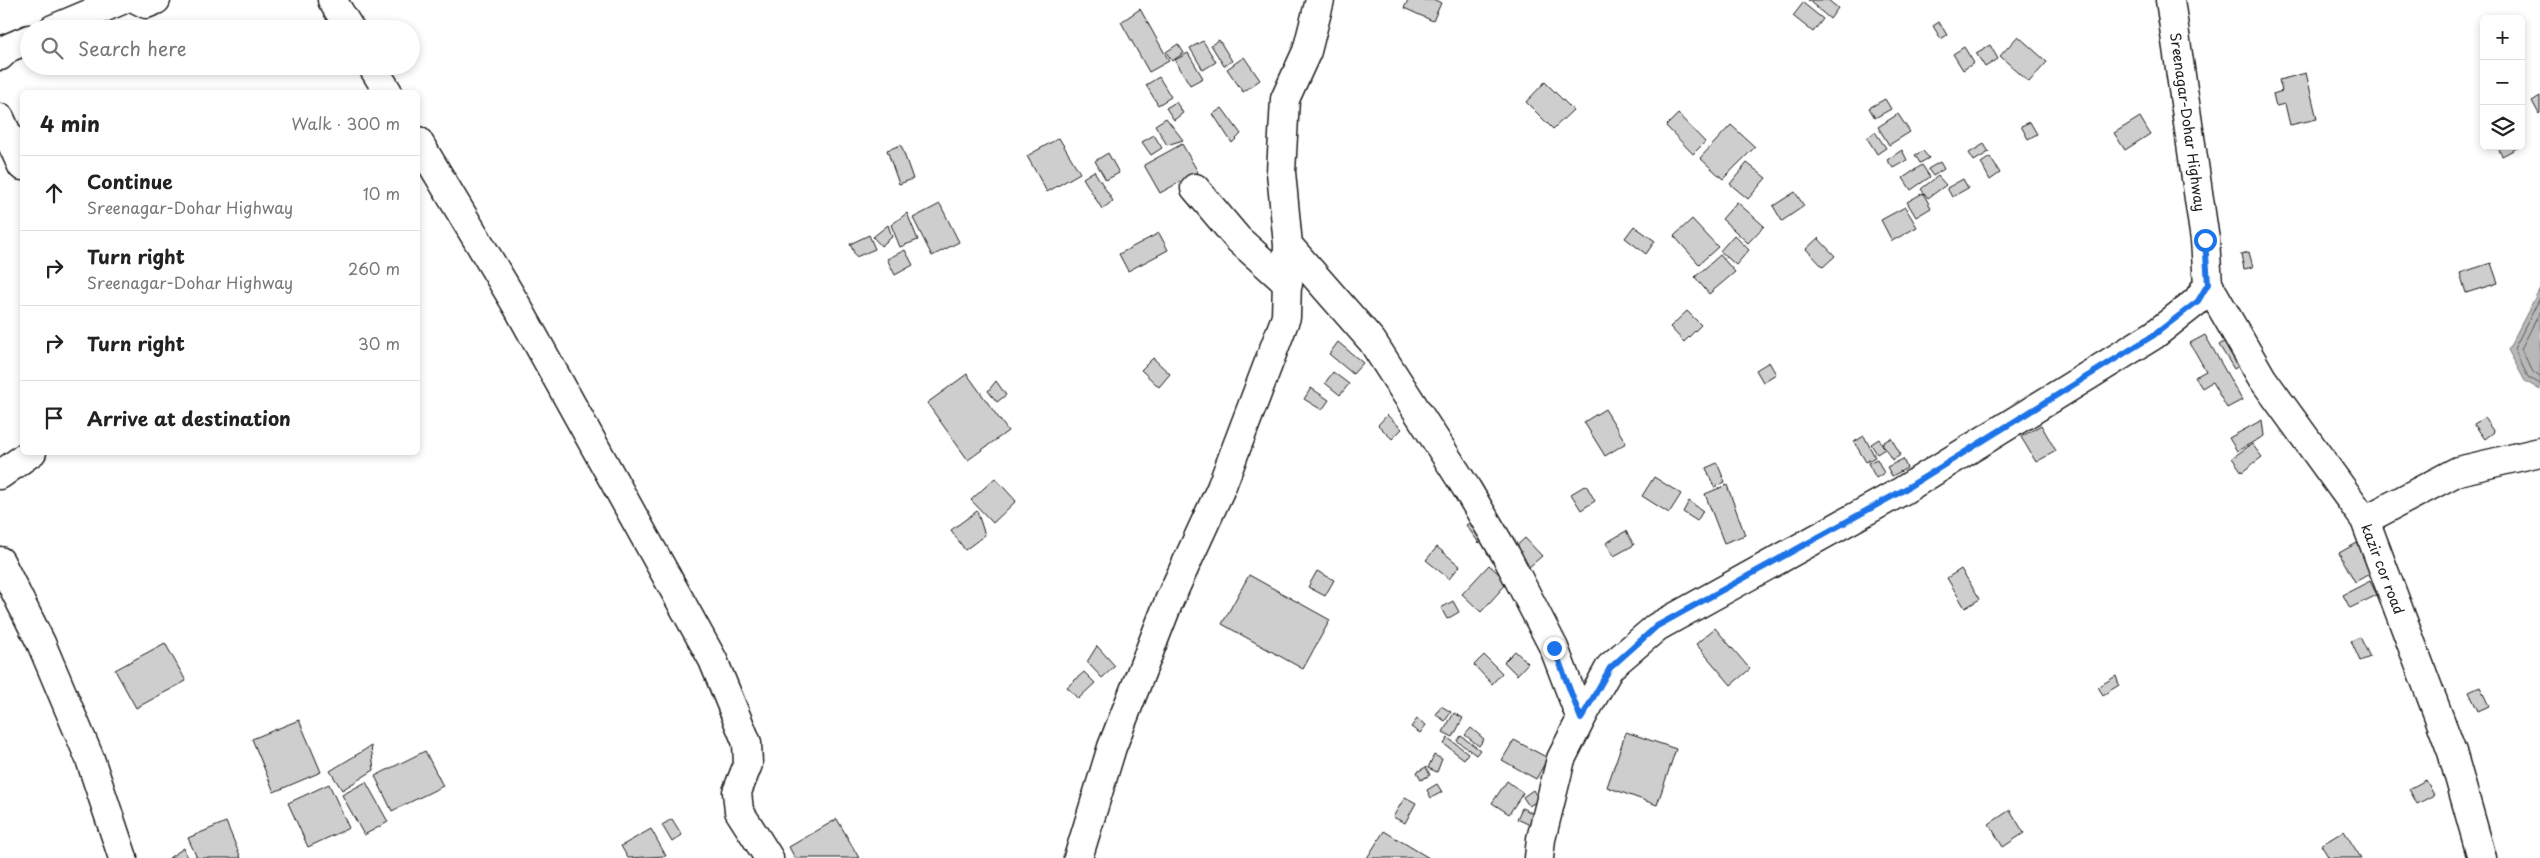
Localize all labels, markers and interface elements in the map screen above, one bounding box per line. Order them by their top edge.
map controls [2480,15,2525,150]
button: + [2480,15,2525,60]
search box [20,20,420,75]
street label: Sreenagar-Dohar Highway [2165,31,2211,213]
icon: search [38,34,66,62]
text: Search here [78,34,187,62]
button: − [2480,60,2525,105]
button: layers [2480,105,2525,150]
text: 4 min [40,107,100,139]
text: Walk · 300 m [291,111,400,135]
text: Continue [87,167,173,195]
icon: ahead [40,179,68,207]
text: 10 m [363,181,400,205]
text: Sreenagar-Dohar Highway [87,195,293,219]
route start [2194,229,2217,252]
text: Turn right [87,242,185,270]
icon: right [40,254,68,282]
text: 260 m [348,256,400,280]
text: Sreenagar-Dohar Highway [87,270,293,294]
icon: right [40,329,68,357]
text: Turn right [87,329,185,357]
text: 30 m [358,331,400,355]
icon: arrive [40,404,68,432]
text: Arrive at destination [87,404,291,432]
street label: kazir cor road [2356,521,2410,617]
route end [1543,637,1566,660]

